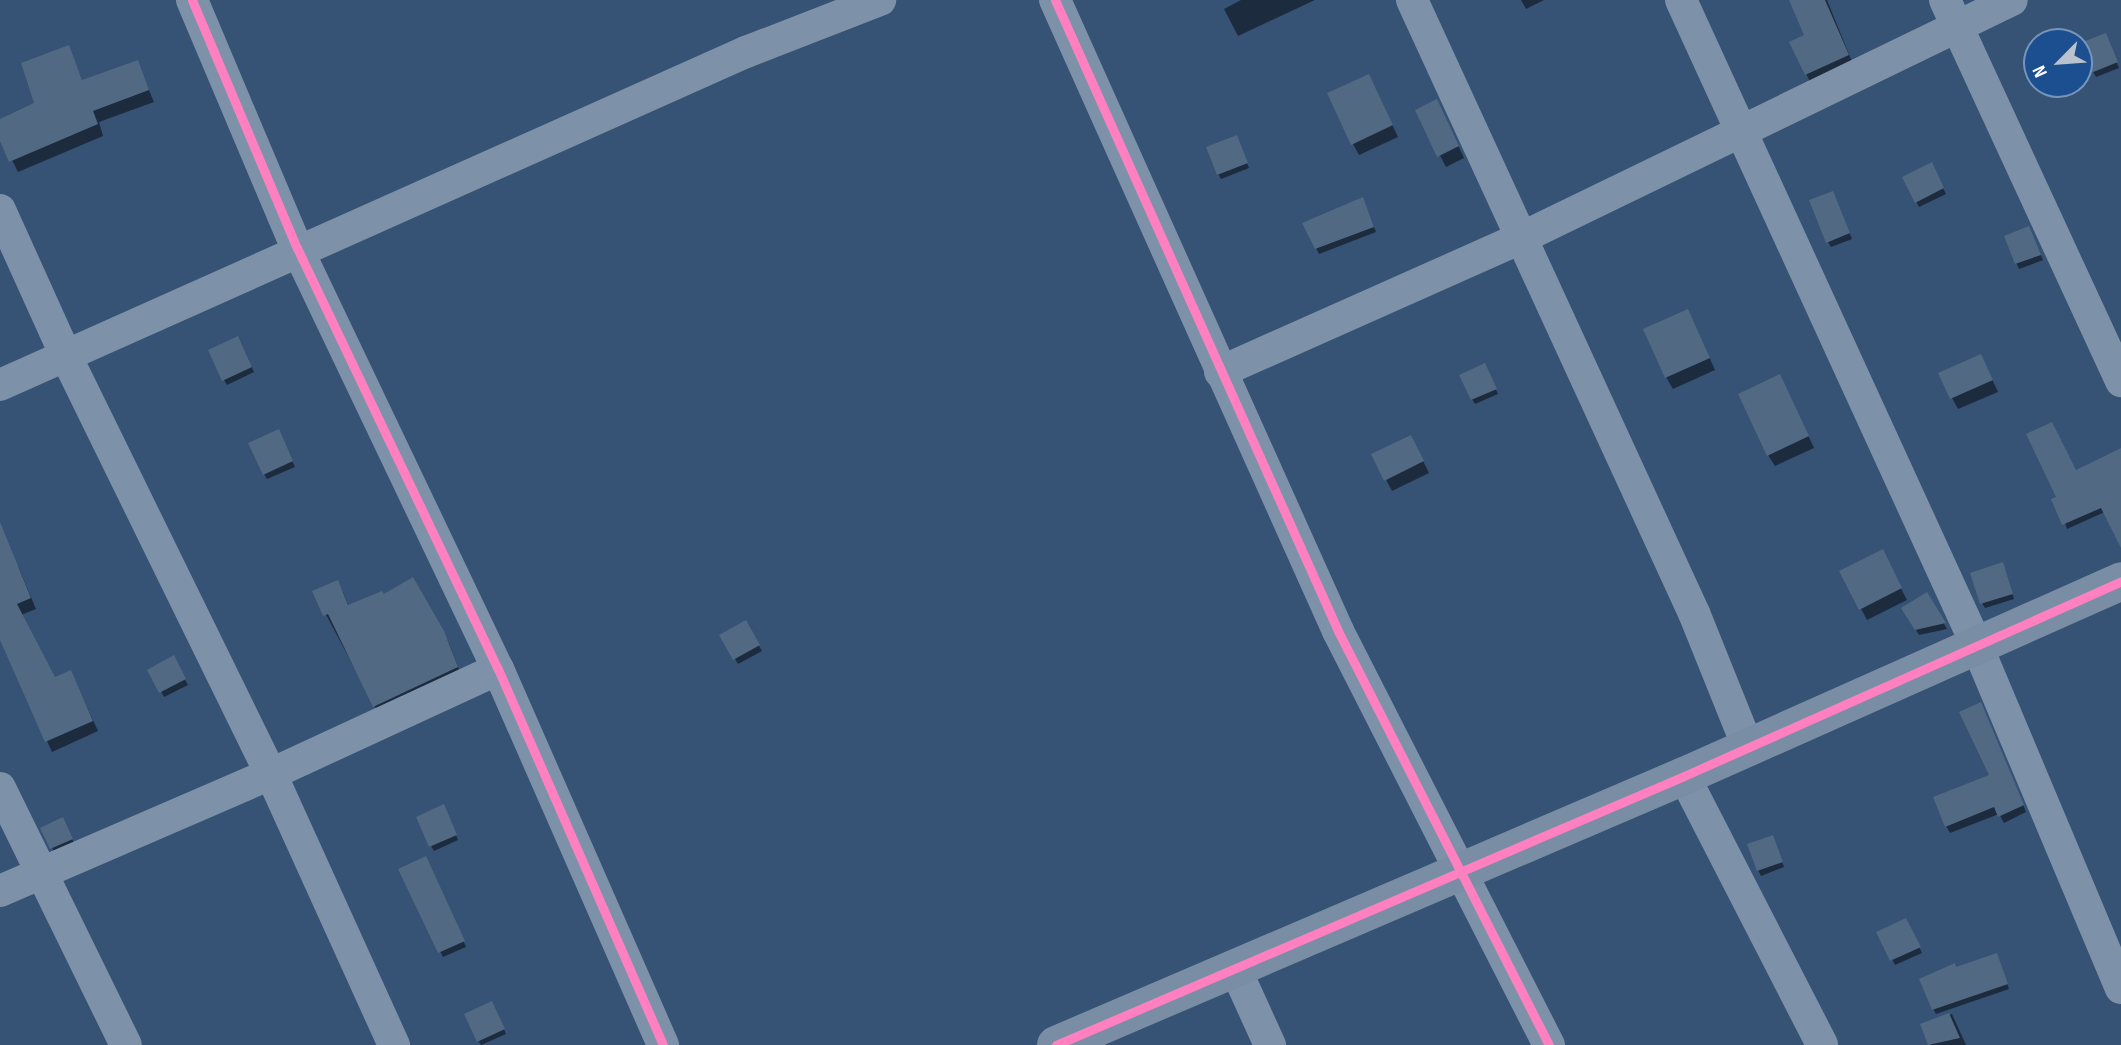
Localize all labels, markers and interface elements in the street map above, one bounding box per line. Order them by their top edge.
north arrow [2023,28,2093,98]
text: N [2028,62,2053,81]

